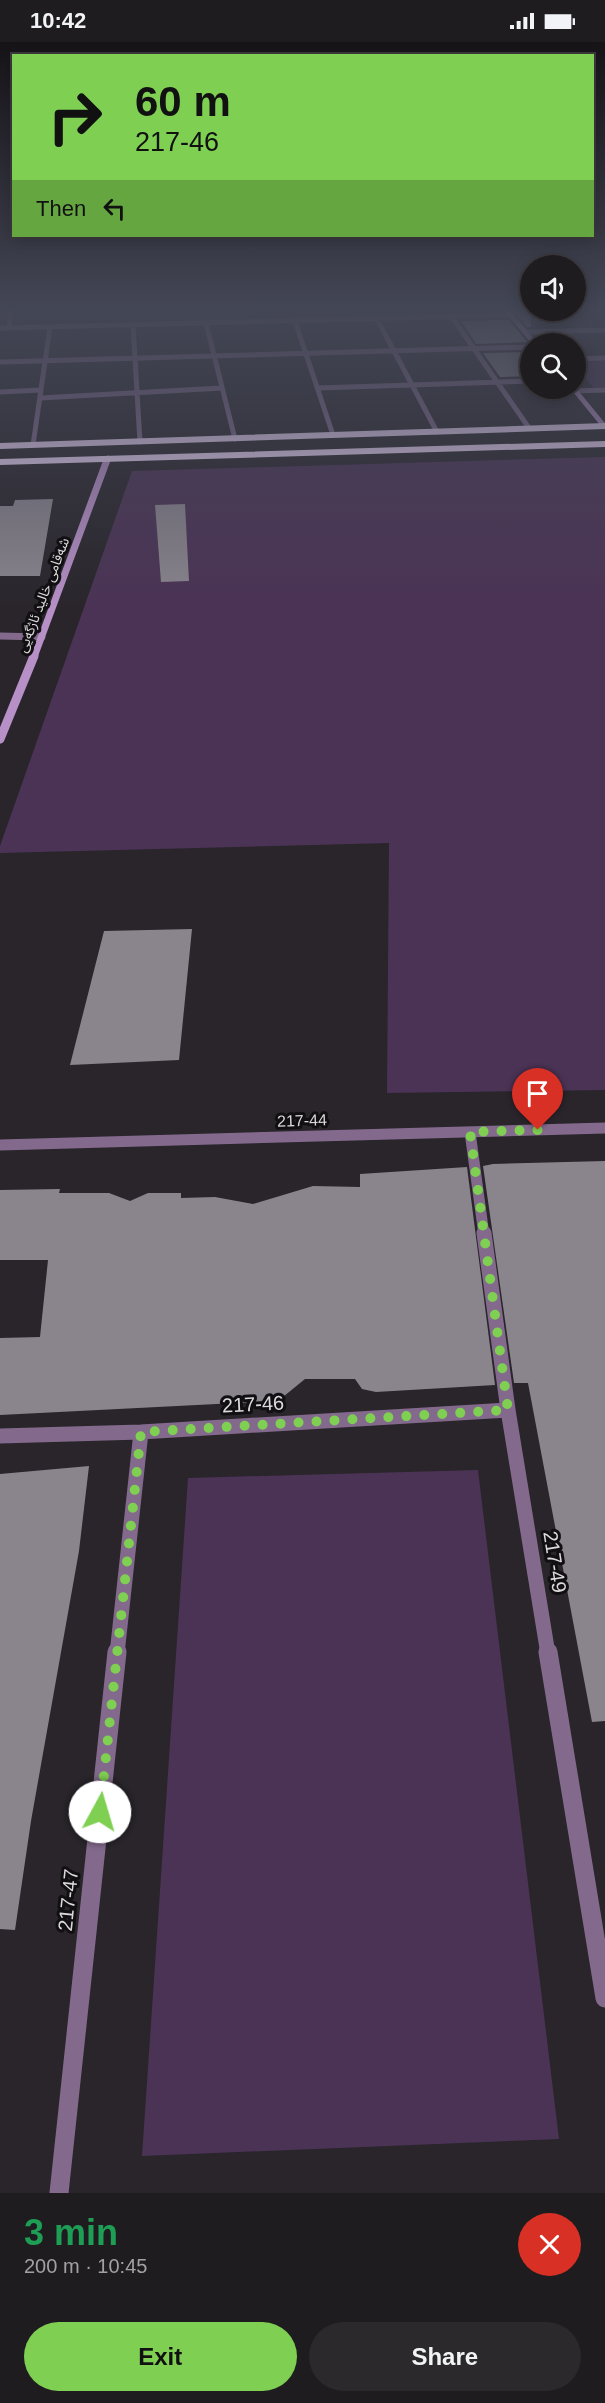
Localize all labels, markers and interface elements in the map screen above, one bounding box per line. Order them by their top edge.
text: 10:42 [30,8,86,33]
icon: right [36,78,114,156]
text: 60 m [135,78,231,125]
text: 217-46 [135,127,219,157]
icon: left [98,192,131,225]
text: Then [36,196,86,221]
map controls [520,255,586,399]
button: sound [520,255,586,321]
button: search [520,333,586,399]
street label: شەقامی خالید ئاژگەیی [14,535,73,655]
pin [512,1068,563,1130]
icon: arrive [521,1077,554,1110]
street label: 217-44 [277,1111,327,1130]
street label: 217-46 [221,1391,285,1417]
street label: 217-49 [539,1530,571,1594]
position arrow [68,1780,132,1844]
street label: 217-47 [54,1868,82,1932]
text: 3 min [24,2212,118,2253]
button: close [518,2213,581,2276]
text: 200 m · 10:45 [24,2255,147,2277]
button: Exit [24,2322,297,2391]
button: Share [309,2322,581,2391]

